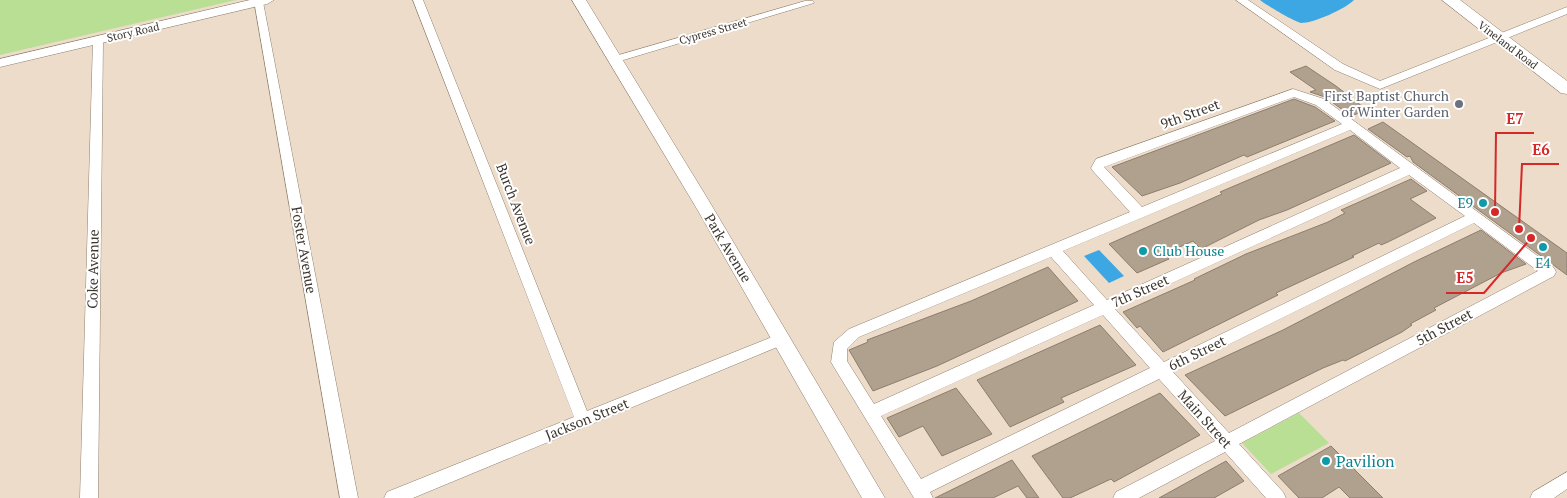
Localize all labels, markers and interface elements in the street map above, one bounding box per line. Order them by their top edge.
street label: Cypress Street [677,15,749,47]
street label: Vineland Road [1475,18,1541,72]
street label: Story Road [105,19,161,45]
place label: First Baptist Church of Winter Garden [1324,86,1450,121]
street label: 9th Street [1158,94,1223,133]
marker: First Baptist Church of Winter Garden [1453,98,1465,110]
callout: E7 [1496,103,1534,133]
text: E7 [1506,108,1524,128]
callout: E6 [1522,134,1559,164]
text: E6 [1532,139,1550,159]
street label: Burch Avenue [492,160,541,247]
place label: E9 [1457,193,1473,212]
marker: E9 [1477,197,1489,209]
street label: Foster Avenue [287,205,321,295]
street label: Park Avenue [700,210,756,286]
street label: Coke Avenue [82,229,103,309]
place label: Club House [1153,241,1224,260]
marker: E4 [1537,241,1549,253]
marker: Club House [1137,245,1149,257]
place label: E4 [1535,253,1551,272]
callout: E5 [1446,263,1484,293]
text: E5 [1456,267,1474,287]
street label: 7th Street [1108,269,1172,312]
street label: 5th Street [1412,303,1476,349]
street label: 6th Street [1165,330,1229,375]
street label: Main Street [1174,385,1237,453]
street label: Jackson Street [542,393,632,444]
place label: Pavilion [1336,450,1395,472]
marker: Pavilion [1320,455,1332,467]

